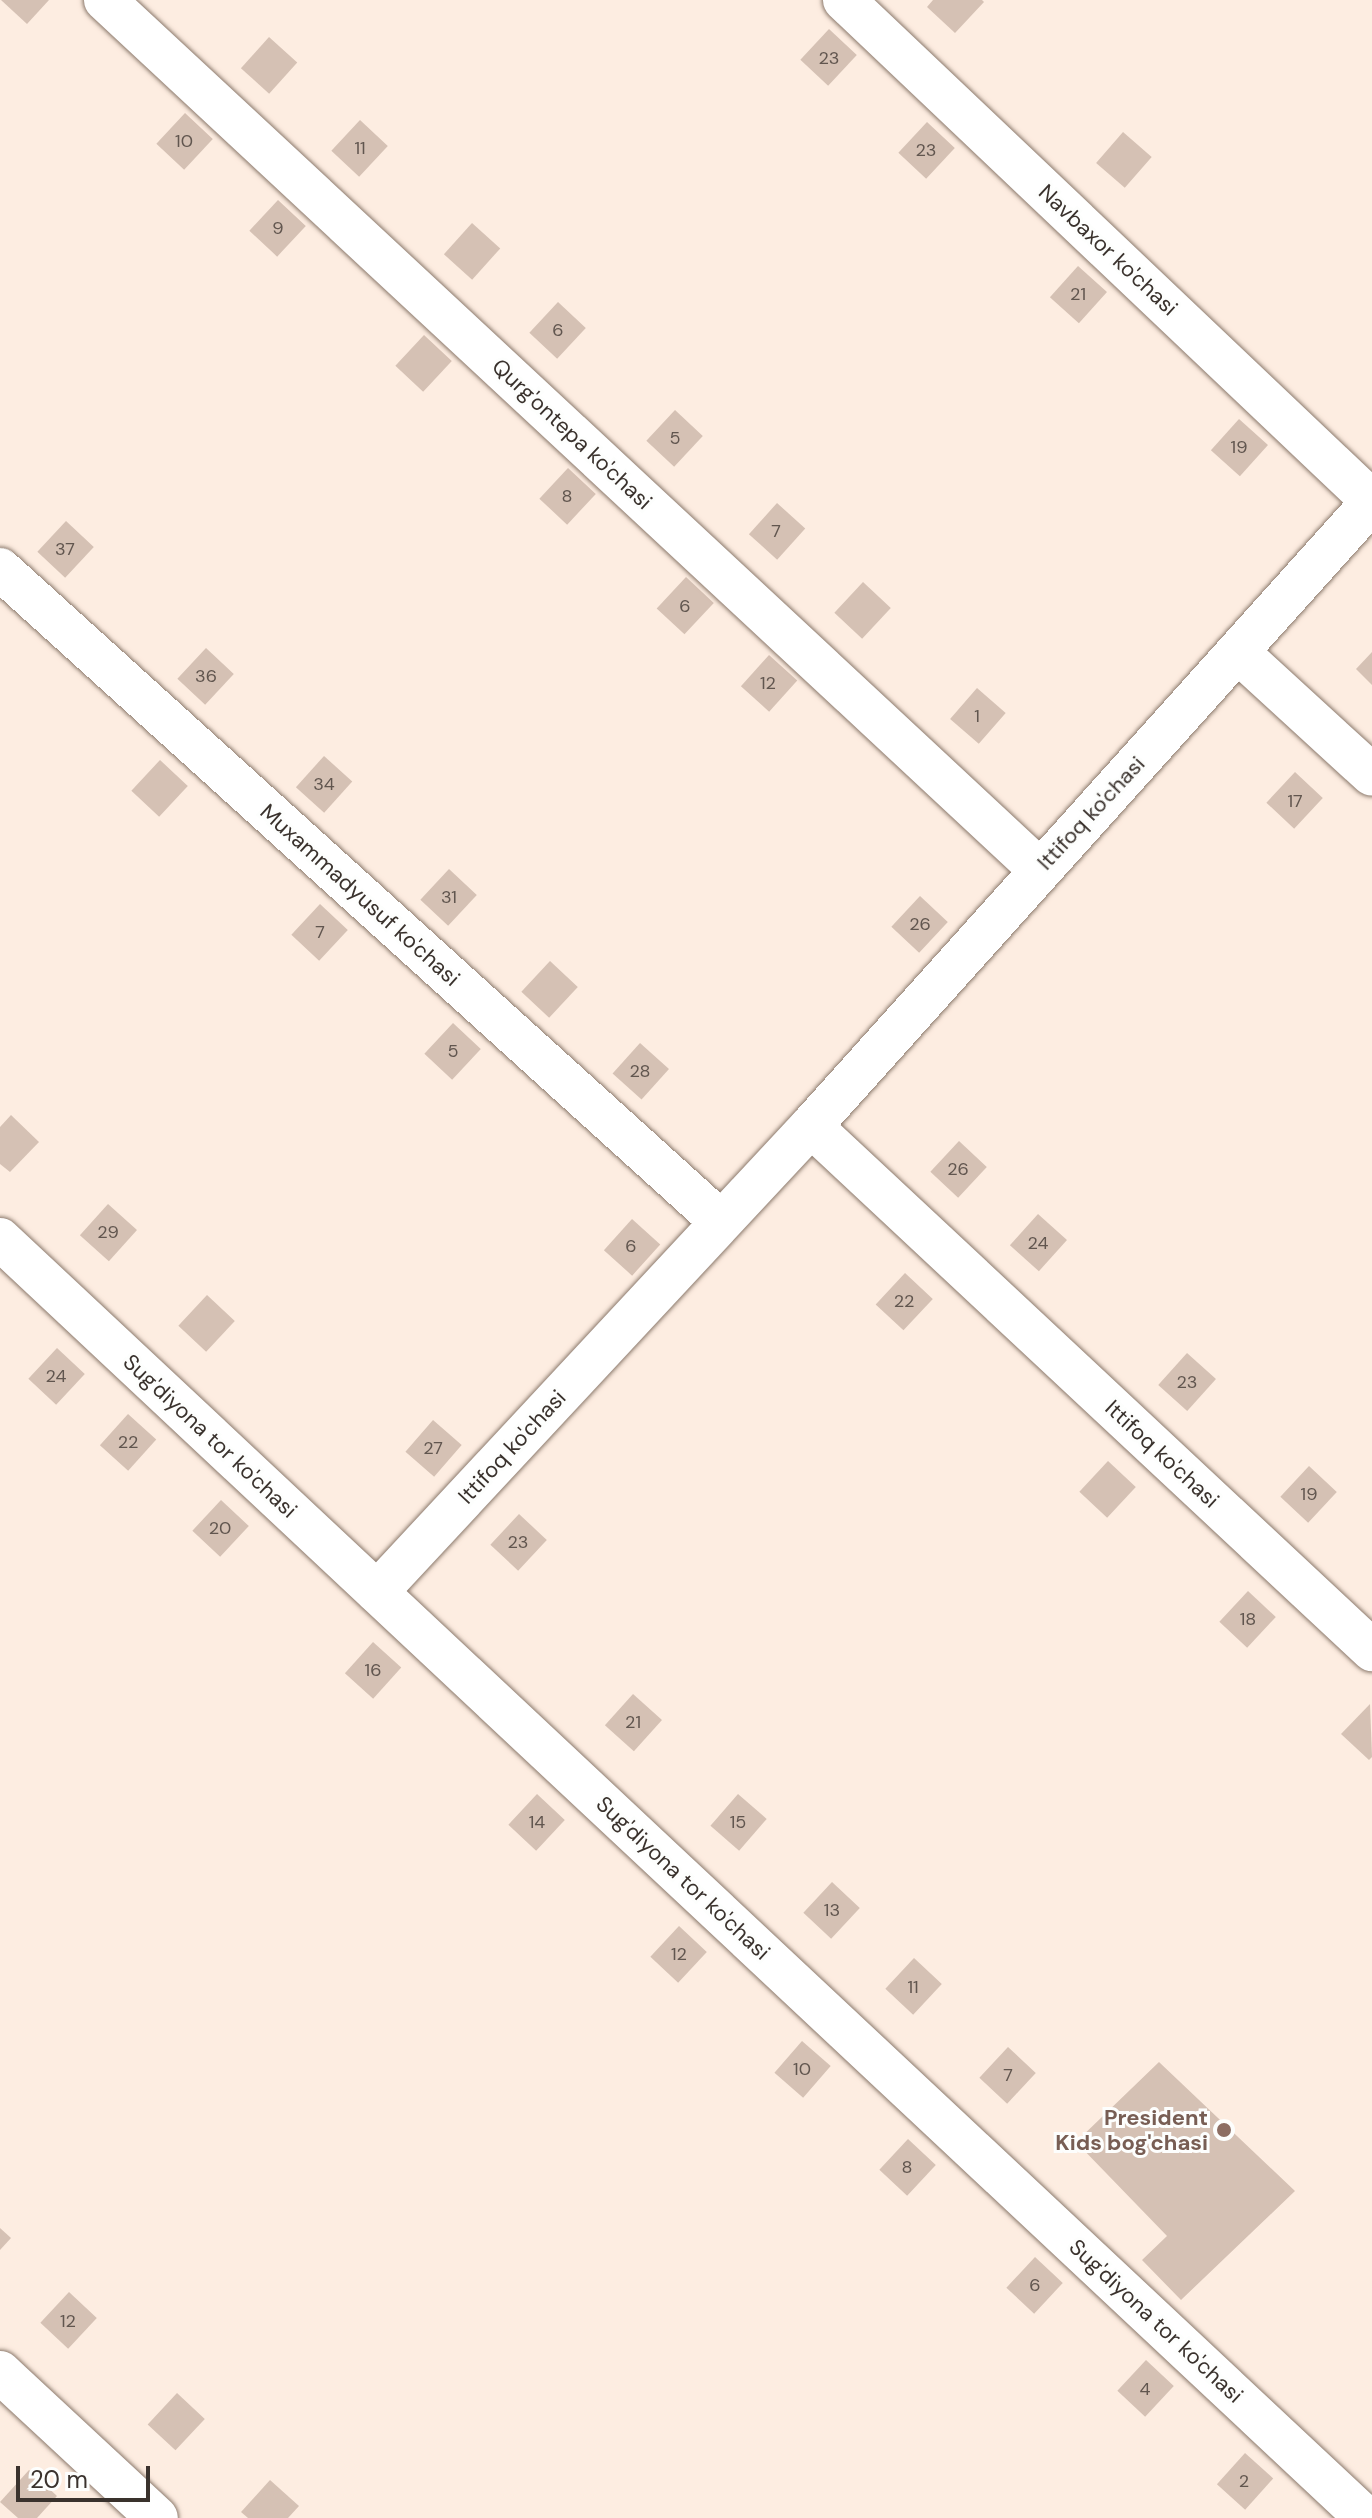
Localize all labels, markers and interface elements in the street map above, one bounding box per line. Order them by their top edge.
house number: 23 [818,47,840,69]
house number: 10 [175,130,193,152]
house number: 11 [354,137,366,159]
house number: 23 [915,139,937,161]
street label: Navbaxor ko'chasi [1033,179,1183,321]
house number: 9 [272,217,284,239]
house number: 21 [1070,283,1086,305]
house number: 6 [552,319,564,341]
street label: Qurg'ontepa ko'chasi [487,353,657,515]
house number: 5 [670,427,680,449]
house number: 19 [1231,436,1247,458]
house number: 8 [562,485,572,507]
house number: 7 [771,520,781,542]
house number: 37 [55,538,75,560]
house number: 6 [679,595,691,617]
house number: 36 [195,665,217,687]
house number: 12 [760,672,776,694]
house number: 1 [974,705,980,727]
street label: Ittifoq ko'chasi [1032,751,1150,875]
house number: 34 [313,773,335,795]
house number: 17 [1287,790,1303,812]
street label: Muxammadyusuf ko'chasi [255,798,465,992]
house number: 31 [441,886,457,908]
house number: 26 [909,913,931,935]
house number: 7 [315,921,325,943]
house number: 5 [448,1040,458,1062]
house number: 28 [629,1060,651,1082]
house number: 26 [947,1158,969,1180]
house number: 29 [97,1221,119,1243]
house number: 24 [1028,1232,1048,1254]
house number: 6 [625,1235,637,1257]
house number: 22 [894,1290,914,1312]
street label: Sug'diyona tor ko'chasi [118,1349,302,1523]
house number: 24 [46,1365,66,1387]
house number: 23 [1176,1371,1198,1393]
street label: Ittifoq ko'chasi [453,1385,571,1509]
street label: Ittifoq ko'chasi [1100,1395,1224,1513]
house number: 22 [118,1431,138,1453]
house number: 27 [423,1437,443,1459]
house number: 19 [1301,1483,1317,1505]
house number: 20 [209,1517,231,1539]
house number: 23 [507,1531,529,1553]
house number: 18 [1240,1608,1256,1630]
house number: 16 [365,1659,381,1681]
house number: 21 [625,1711,641,1733]
street label: Sug'diyona tor ko'chasi [591,1791,775,1965]
house number: 14 [529,1811,545,1833]
house number: 15 [730,1811,746,1833]
house number: 13 [824,1899,840,1921]
house number: 12 [671,1943,687,1965]
house number: 11 [907,1976,919,1998]
house number: 10 [793,2058,811,2080]
house number: 7 [1003,2064,1013,2086]
place label: President Kids bog'chasi [1055,2104,1208,2156]
marker: President Kids bog'chasi [1215,2121,1233,2139]
house number: 8 [902,2156,912,2178]
street label: Sug'diyona tor ko'chasi [1064,2234,1248,2408]
house number: 6 [1029,2274,1041,2296]
house number: 12 [60,2310,76,2332]
house number: 4 [1140,2378,1150,2400]
scale bar [20,2450,154,2500]
text: 20 m [30,2464,88,2495]
house number: 2 [1239,2470,1249,2492]

